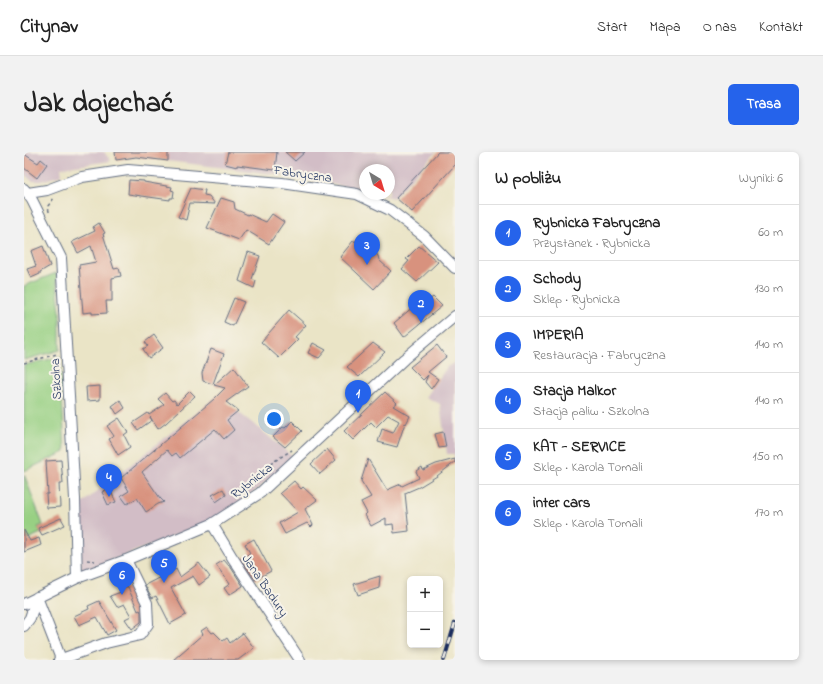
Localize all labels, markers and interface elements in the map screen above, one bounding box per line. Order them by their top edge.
text: Citynav [20,14,78,41]
text: Start [597,17,627,38]
text: Mapa [649,17,681,38]
text: O nas [703,17,737,38]
text: Kontakt [759,17,803,38]
text: Jak dojechać [24,84,173,125]
button: Trasa [728,84,799,125]
street label: Fabryczna [271,161,333,189]
north arrow [359,164,395,200]
text: W pobliżu [495,166,561,191]
text: Wyniki: 6 [739,169,783,188]
text: Rybnicka Fabryczna [533,212,660,234]
text: 1 [506,223,510,242]
text: 60 m [758,223,783,242]
pin: 3 [354,232,380,265]
text: Przystanek · Rybnicka [533,234,650,253]
text: Schody [533,268,581,290]
text: 2 [505,279,511,298]
text: 130 m [755,279,783,298]
pin: 2 [408,290,434,323]
text: Sklep · Rybnicka [533,290,620,309]
text: IMPERIA [533,324,584,346]
text: 3 [505,335,511,354]
text: 140 m [755,335,783,354]
text: Restauracja · Fabryczna [533,346,666,365]
street label: Szkolna [46,358,67,400]
pin: 1 [345,380,371,413]
text: Stacja Malkor [533,380,616,402]
text: 4 [505,391,511,410]
text: 140 m [755,391,783,410]
text: Stacja paliw · Szkolna [533,402,649,421]
your location [264,409,284,429]
text: KAT - SERVICE [533,436,626,458]
text: 5 [504,447,512,466]
text: 150 m [752,447,783,466]
text: Sklep · Karola Tomali [533,458,643,477]
street label: Rybnicka [227,459,278,504]
pin: 4 [96,464,122,497]
text: inter cars [533,492,590,514]
text: 6 [505,503,511,522]
text: 170 m [755,503,783,522]
text: Sklep · Karola Tomali [533,514,643,533]
pin: 5 [151,550,177,583]
street label: Jana Badury [236,551,293,621]
pin: 6 [109,562,135,595]
map controls [407,576,443,648]
button: + [407,576,443,612]
button: − [407,612,443,648]

